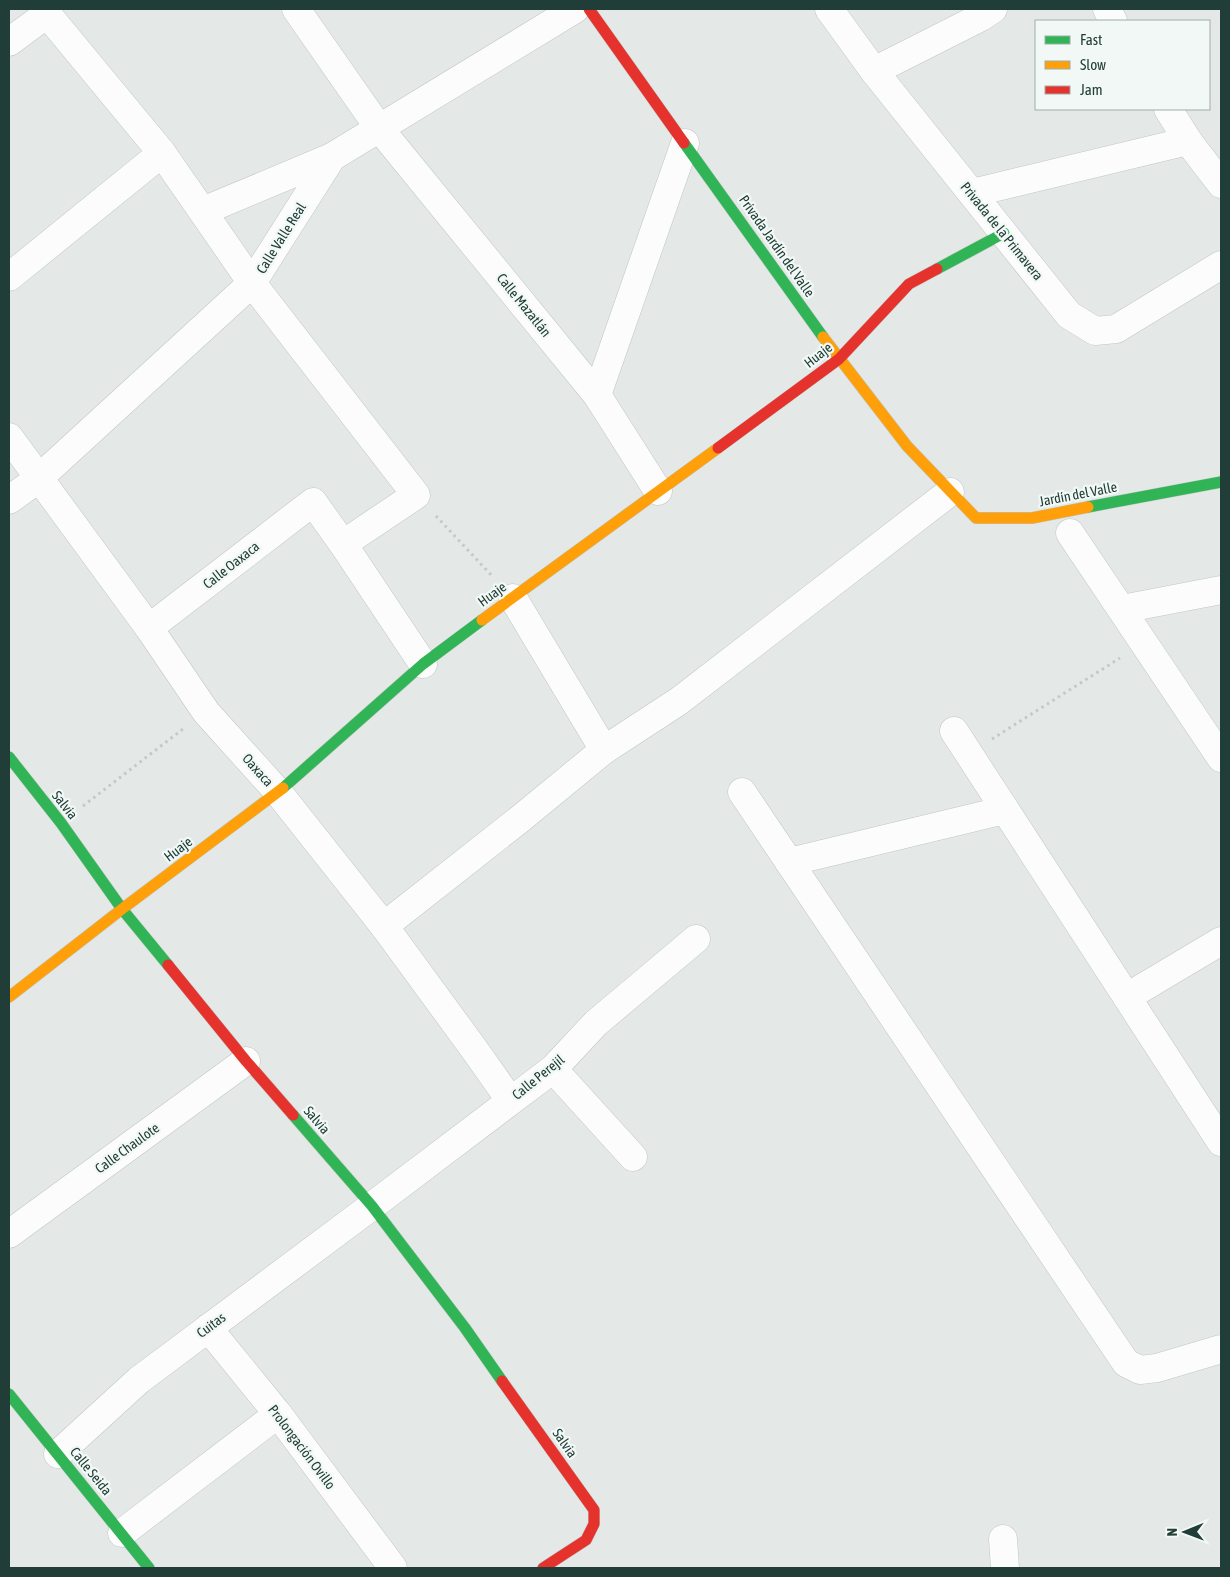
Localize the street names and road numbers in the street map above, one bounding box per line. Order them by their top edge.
street label: Privada de la Primavera [958,179,1046,283]
street label: Privada Jardín del Valle [736,192,818,300]
street label: Calle Valle Real [253,199,309,276]
street label: Calle Mazatlán [494,270,554,340]
street label: Huaje [801,339,835,371]
street label: Jardín del Valle [1038,479,1118,509]
street label: Calle Oaxaca [200,538,262,592]
street label: Huaje [475,578,509,610]
street label: Oaxaca [239,750,277,790]
street label: Salvia [49,788,81,822]
street label: Huaje [161,833,195,865]
street label: Calle Perejil [509,1051,567,1103]
street label: Salvia [301,1103,333,1137]
street label: Calle Chaulote [92,1119,162,1177]
street label: Cuitas [193,1309,229,1341]
street label: Prolongación Ovillo [265,1402,339,1492]
street label: Salvia [549,1426,581,1460]
street label: Calle Seida [67,1444,115,1498]

